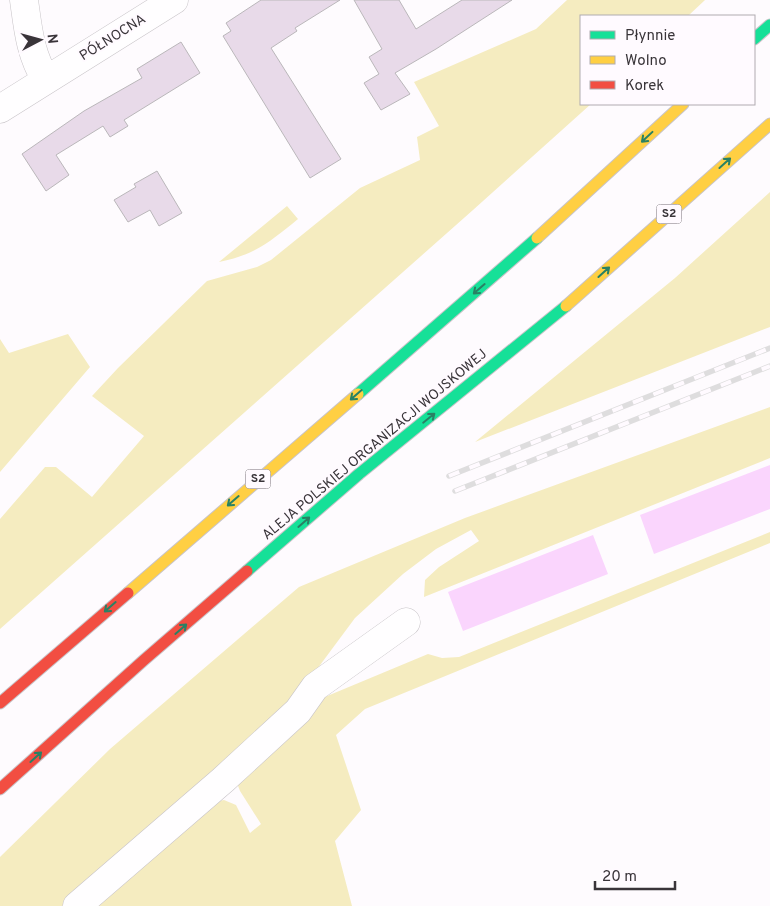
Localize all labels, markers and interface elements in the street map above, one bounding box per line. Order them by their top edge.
street label: PÓŁNOCNA [76,10,149,65]
north arrow [15,15,65,65]
legend [580,15,755,105]
text: Płynnie [625,27,675,46]
text: N [42,33,60,45]
text: Wolno [625,52,667,71]
text: Korek [625,77,664,96]
one-way arrow [640,131,653,143]
one-way arrow [718,157,731,169]
road number: S2 [656,204,682,223]
one-way arrow [598,266,611,277]
one-way arrow [473,283,486,294]
street label: ALEJA POLSKIEJ ORGANIZACJI WOJSKOWEJ [259,346,491,544]
one-way arrow [349,389,362,401]
one-way arrow [422,412,435,423]
road number: S2 [246,469,270,488]
one-way arrow [226,495,239,507]
one-way arrow [297,517,310,528]
one-way arrow [103,602,116,613]
one-way arrow [175,623,188,634]
one-way arrow [30,751,43,763]
scale bar [595,858,675,890]
text: 20 m [602,868,637,887]

